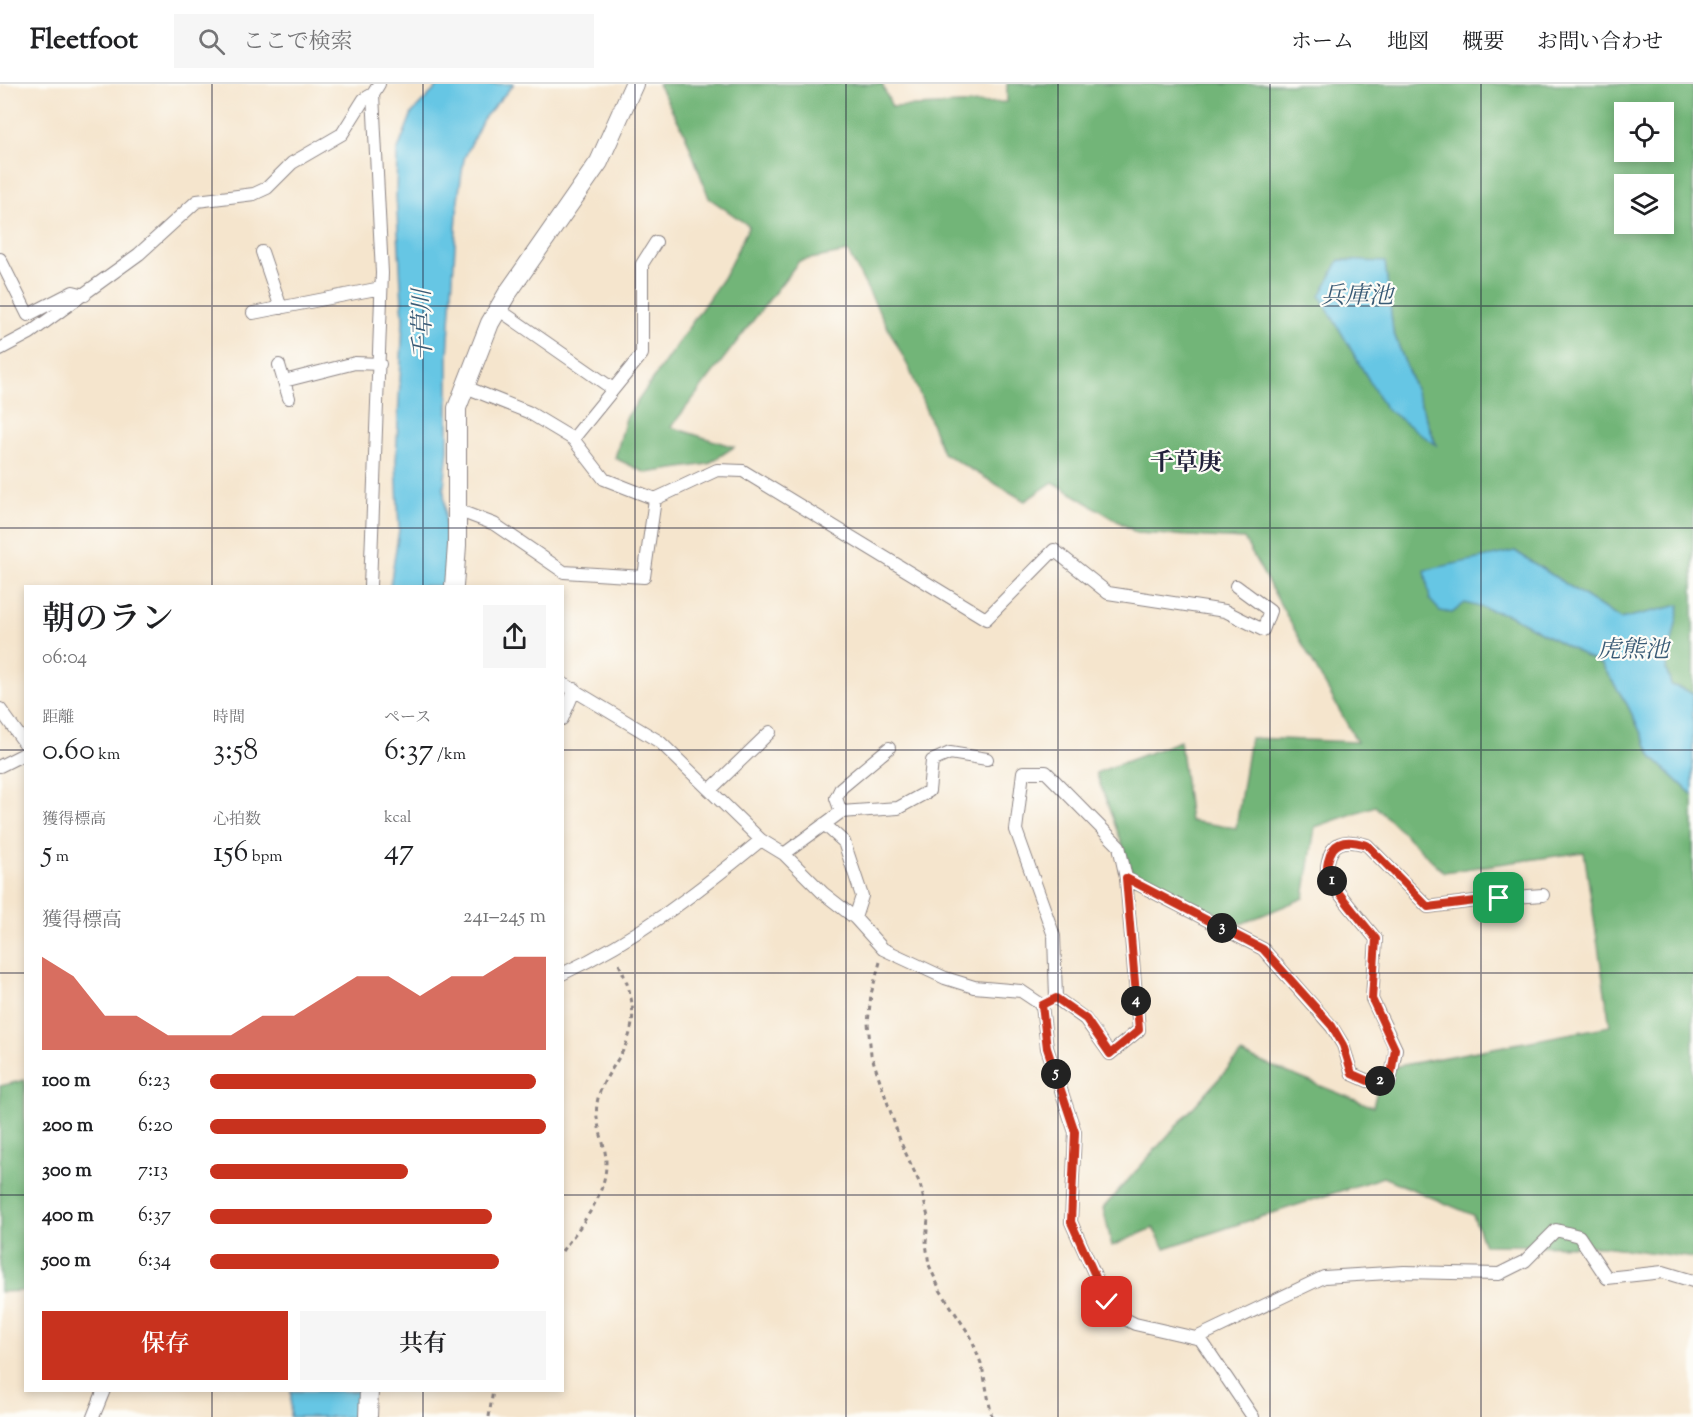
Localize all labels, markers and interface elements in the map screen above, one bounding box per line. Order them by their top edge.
search box [174,14,594,68]
text: Fleetfoot [30,21,138,61]
icon: search [195,25,228,58]
text: ここで検索 [243,27,353,59]
text: ホーム [1291,28,1354,58]
text: 地図 [1387,28,1429,58]
text: 概要 [1462,28,1504,58]
text: お問い合わせ [1537,28,1663,58]
map controls [1614,102,1674,234]
button: locate [1614,102,1674,162]
button: layers [1614,174,1674,234]
water label: 兵庫池 [1321,280,1396,314]
water label: 千草川 [406,286,442,361]
district label: 千草庚 [1150,447,1222,481]
text: 朝のラン [42,597,174,645]
button: share [483,605,546,668]
water label: 虎熊池 [1597,634,1672,668]
text: 06:04 [42,644,87,673]
text: 距離 [42,707,74,730]
text: 時間 [213,707,245,730]
text: ペース [384,707,431,730]
text: 0.60 [42,730,95,773]
text: 3:58 [213,730,258,773]
text: 6:37 [384,730,434,773]
text: km [95,744,120,767]
text: /km [434,744,466,767]
text: kcal [384,807,412,830]
text: 獲得標高 [42,809,106,832]
text: 心拍数 [213,809,261,832]
text: 47 [384,830,414,873]
text: 5 [42,832,52,875]
text: 156 [213,832,248,875]
text: m [52,846,69,869]
text: bpm [248,846,283,869]
pin: 1 [1317,866,1347,896]
text: 1 [1329,869,1335,892]
pin [1473,872,1524,923]
icon: arrive [1482,881,1515,914]
text: 241–245 m [463,903,546,932]
text: 獲得標高 [42,907,122,936]
pin: 3 [1207,913,1237,943]
text: 3 [1219,916,1225,939]
pin: 4 [1121,986,1151,1016]
text: 4 [1132,989,1140,1012]
pin: 5 [1041,1059,1071,1089]
text: 5 [1053,1062,1059,1085]
pin: 2 [1365,1066,1395,1096]
text: 100 m [42,1067,91,1096]
text: 6:23 [138,1067,170,1096]
text: 2 [1376,1069,1384,1092]
text: 200 m [42,1112,93,1141]
text: 6:20 [138,1112,173,1141]
text: 300 m [42,1157,92,1186]
text: 7:13 [138,1157,168,1186]
text: 400 m [42,1202,94,1231]
text: 6:37 [138,1202,171,1231]
text: 500 m [42,1247,91,1276]
text: 6:34 [138,1247,171,1276]
pin [1081,1276,1132,1327]
icon: check [1090,1285,1123,1318]
button: 保存 [42,1311,288,1380]
button: 共有 [300,1311,546,1380]

